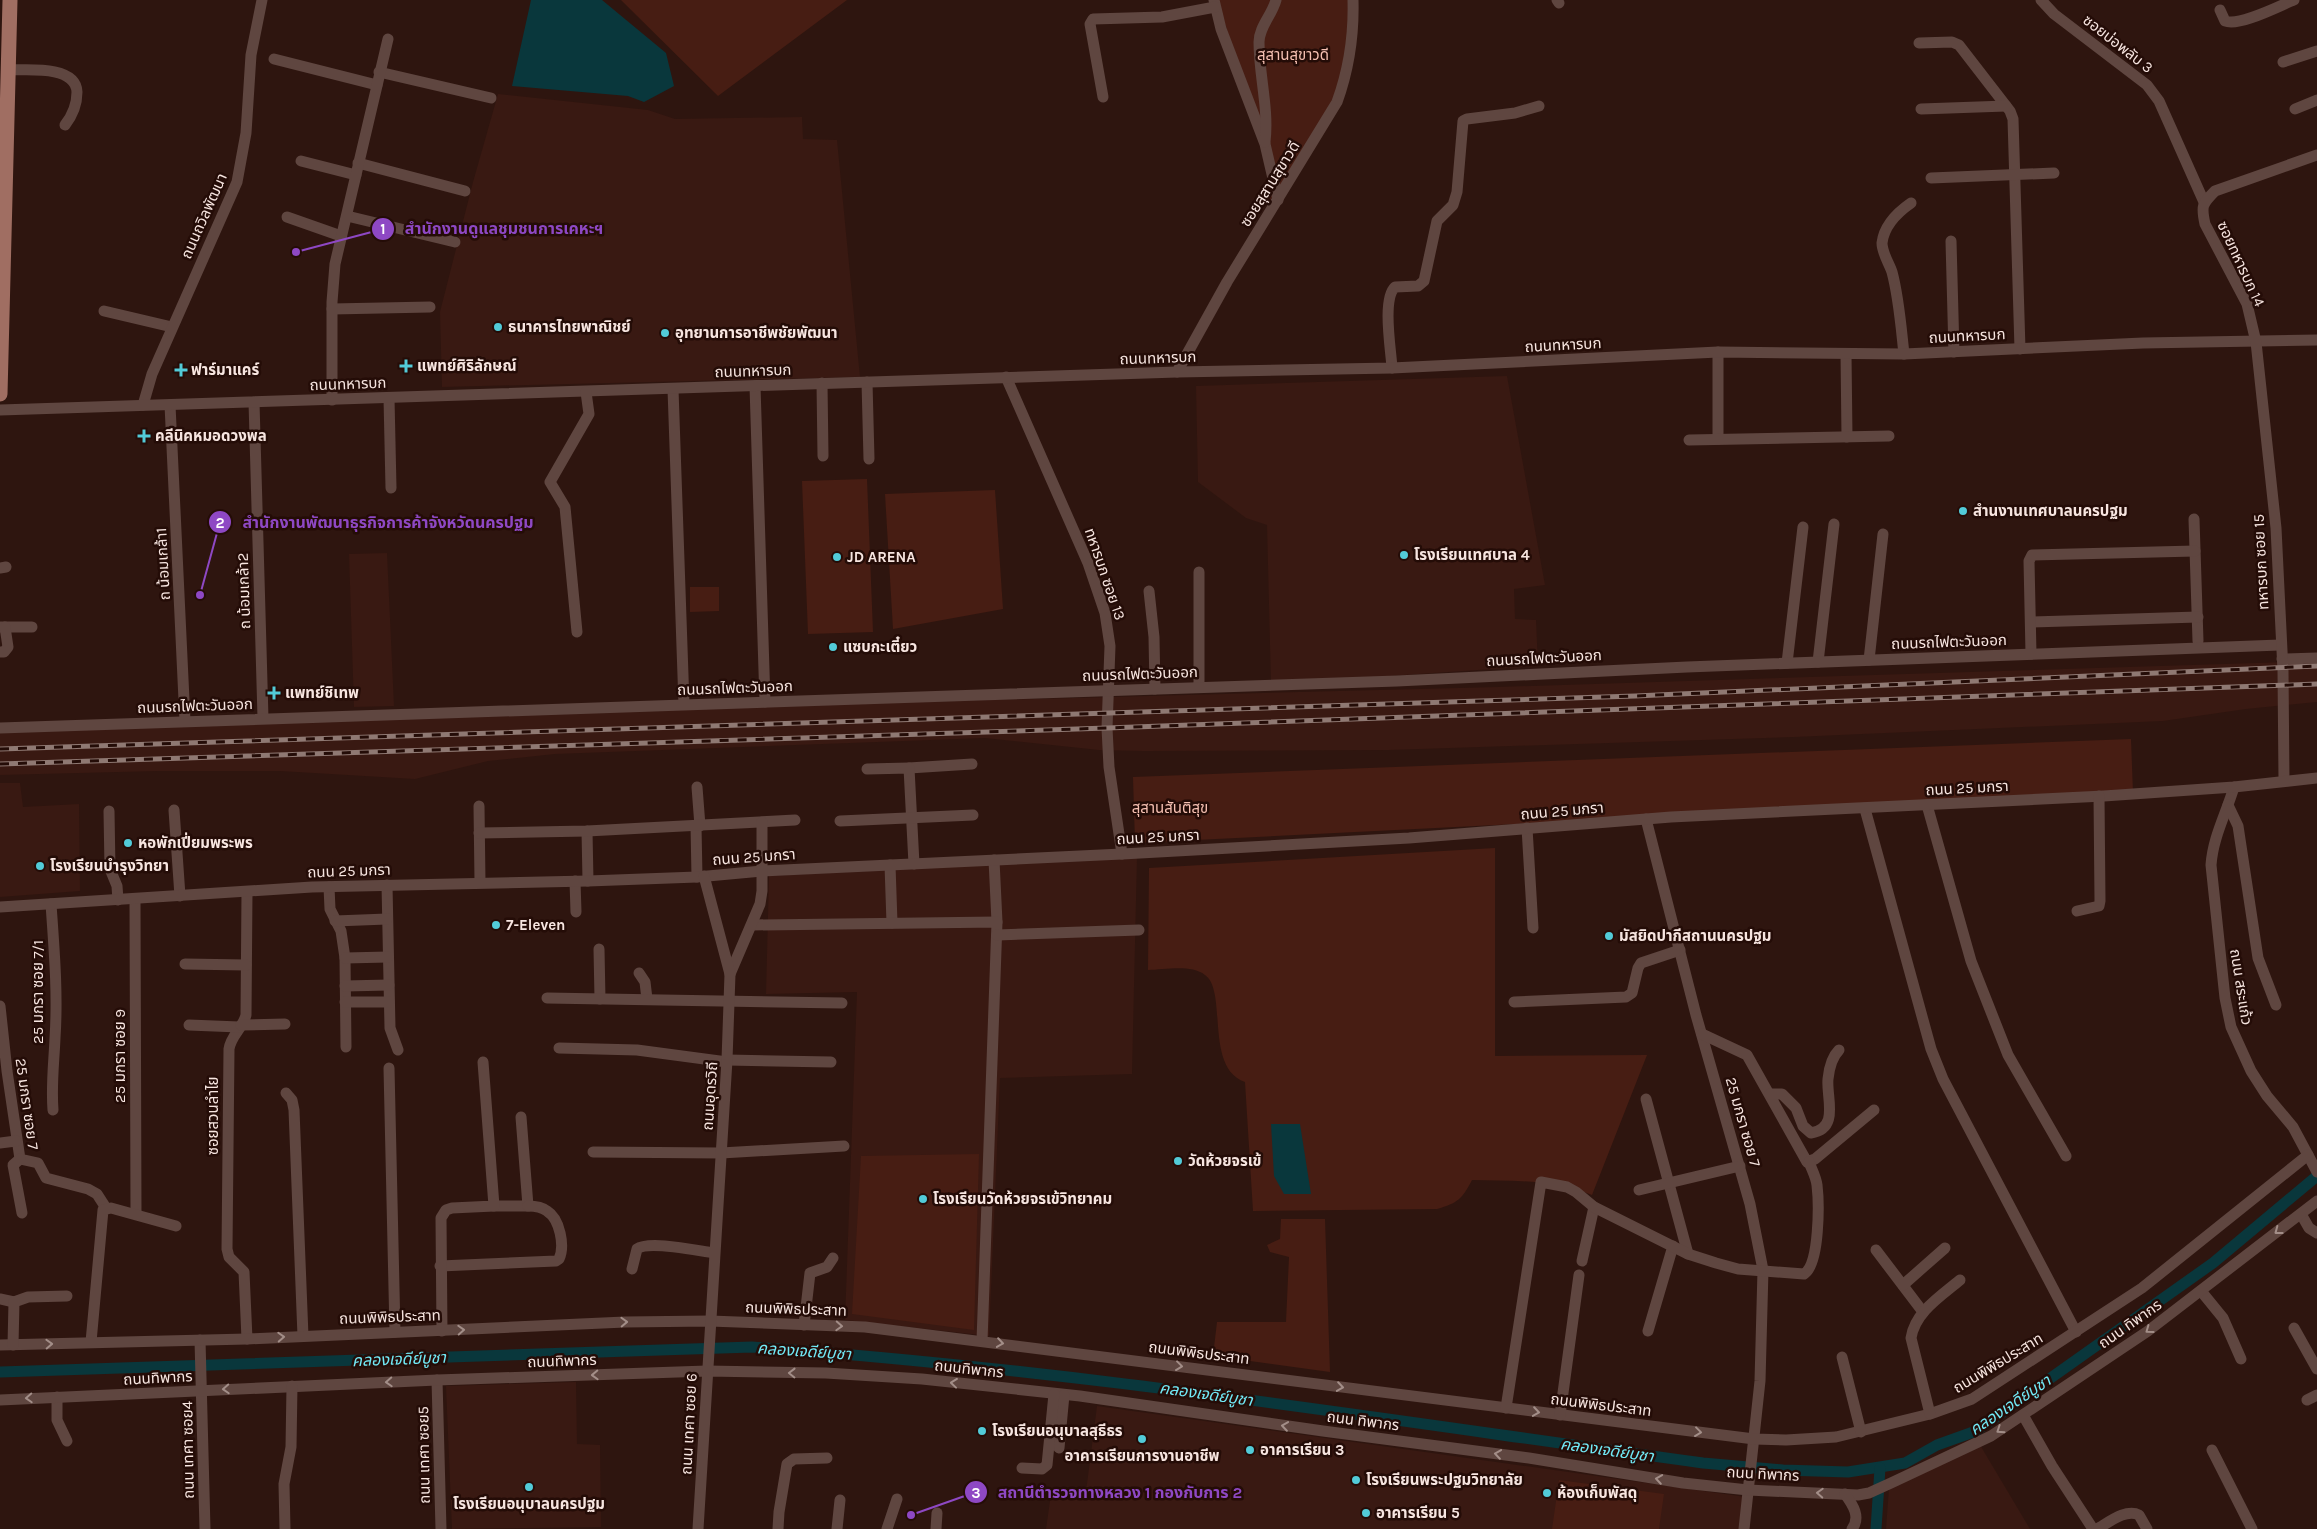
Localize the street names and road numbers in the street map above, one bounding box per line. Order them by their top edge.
street label: ซอยบ่อพลับ 3 [2079,11,2157,77]
street label: ซอยสุสานสุขาวดี [1236,138,1304,230]
street label: ถนนถวิลพัฒนา [177,170,231,262]
street label: ซอยทหารบก 14 [2213,218,2269,310]
street label: ถนนทหารบก [1928,325,2006,347]
street label: ถนนทหารบก [1524,334,1602,356]
street label: ถนนทหารบก [1119,348,1197,368]
street label: ถนนทหารบก [714,361,792,381]
street label: ถนนทหารบก [309,374,387,394]
street label: ทหารบก ซอย 15 [2250,514,2272,610]
street label: ทหารบก ซอย 13 [1081,526,1129,622]
street label: ถ น้อมเกล้า1 [152,527,174,601]
street label: ถ น้อมเกล้า2 [234,553,254,629]
street label: ถนนรถไฟตะวันออก [1891,631,2007,653]
street label: ถนนรถไฟตะวันออก [1486,646,1602,670]
street label: ถนนรถไฟตะวันออก [1082,663,1198,685]
street label: ถนนรถไฟตะวันออก [677,677,793,699]
street label: ถนนรถไฟตะวันออก [137,695,253,717]
street label: ถนน 25 มกรา [1925,777,2009,799]
street label: ถนน 25 มกรา [1520,798,1604,824]
street label: ถนน 25 มกรา [1116,826,1200,848]
street label: ถนน 25 มกรา [712,845,796,869]
street label: ถนน 25 มกรา [307,861,391,881]
street label: 25 มกรา ซอย 7/1 [29,940,47,1044]
street label: ถนน สระแก้ว [2226,948,2256,1026]
street label: 25 มกรา ซอย 9 [111,1009,129,1103]
street label: 25 มกรา ซอย 7 [12,1057,42,1151]
street label: ถนนอุดรวิถี [699,1061,721,1131]
street label: 25 มกรา ซอย 7 [1722,1075,1764,1169]
street label: ซอยสวนลำไย [204,1077,222,1155]
street label: ถนน ทิพากร [2095,1296,2165,1352]
street label: ถนนพิพิธประสาท [745,1298,847,1320]
street label: ถนนพิพิธประสาท [339,1306,441,1328]
street label: ถนนพิพิธประสาท [1950,1329,2046,1397]
street label: ถนนพิพิธประสาท [1147,1338,1251,1368]
street label: ถนนทิพากร [527,1351,597,1371]
street label: ถนนทิพากร [934,1356,1004,1382]
street label: ถนนทิพากร [123,1367,193,1389]
street label: ถนน เทศา ซอย 6 [677,1373,701,1475]
street label: ถนนพิพิธประสาท [1549,1390,1653,1420]
street label: ถนน เทศา ซอย4 [178,1400,198,1499]
street label: ถนน เทศา ซอย5 [414,1406,434,1504]
street label: ถนน ทิพากร [1326,1408,1400,1434]
street label: ถนน ทิพากร [1726,1463,1800,1485]

